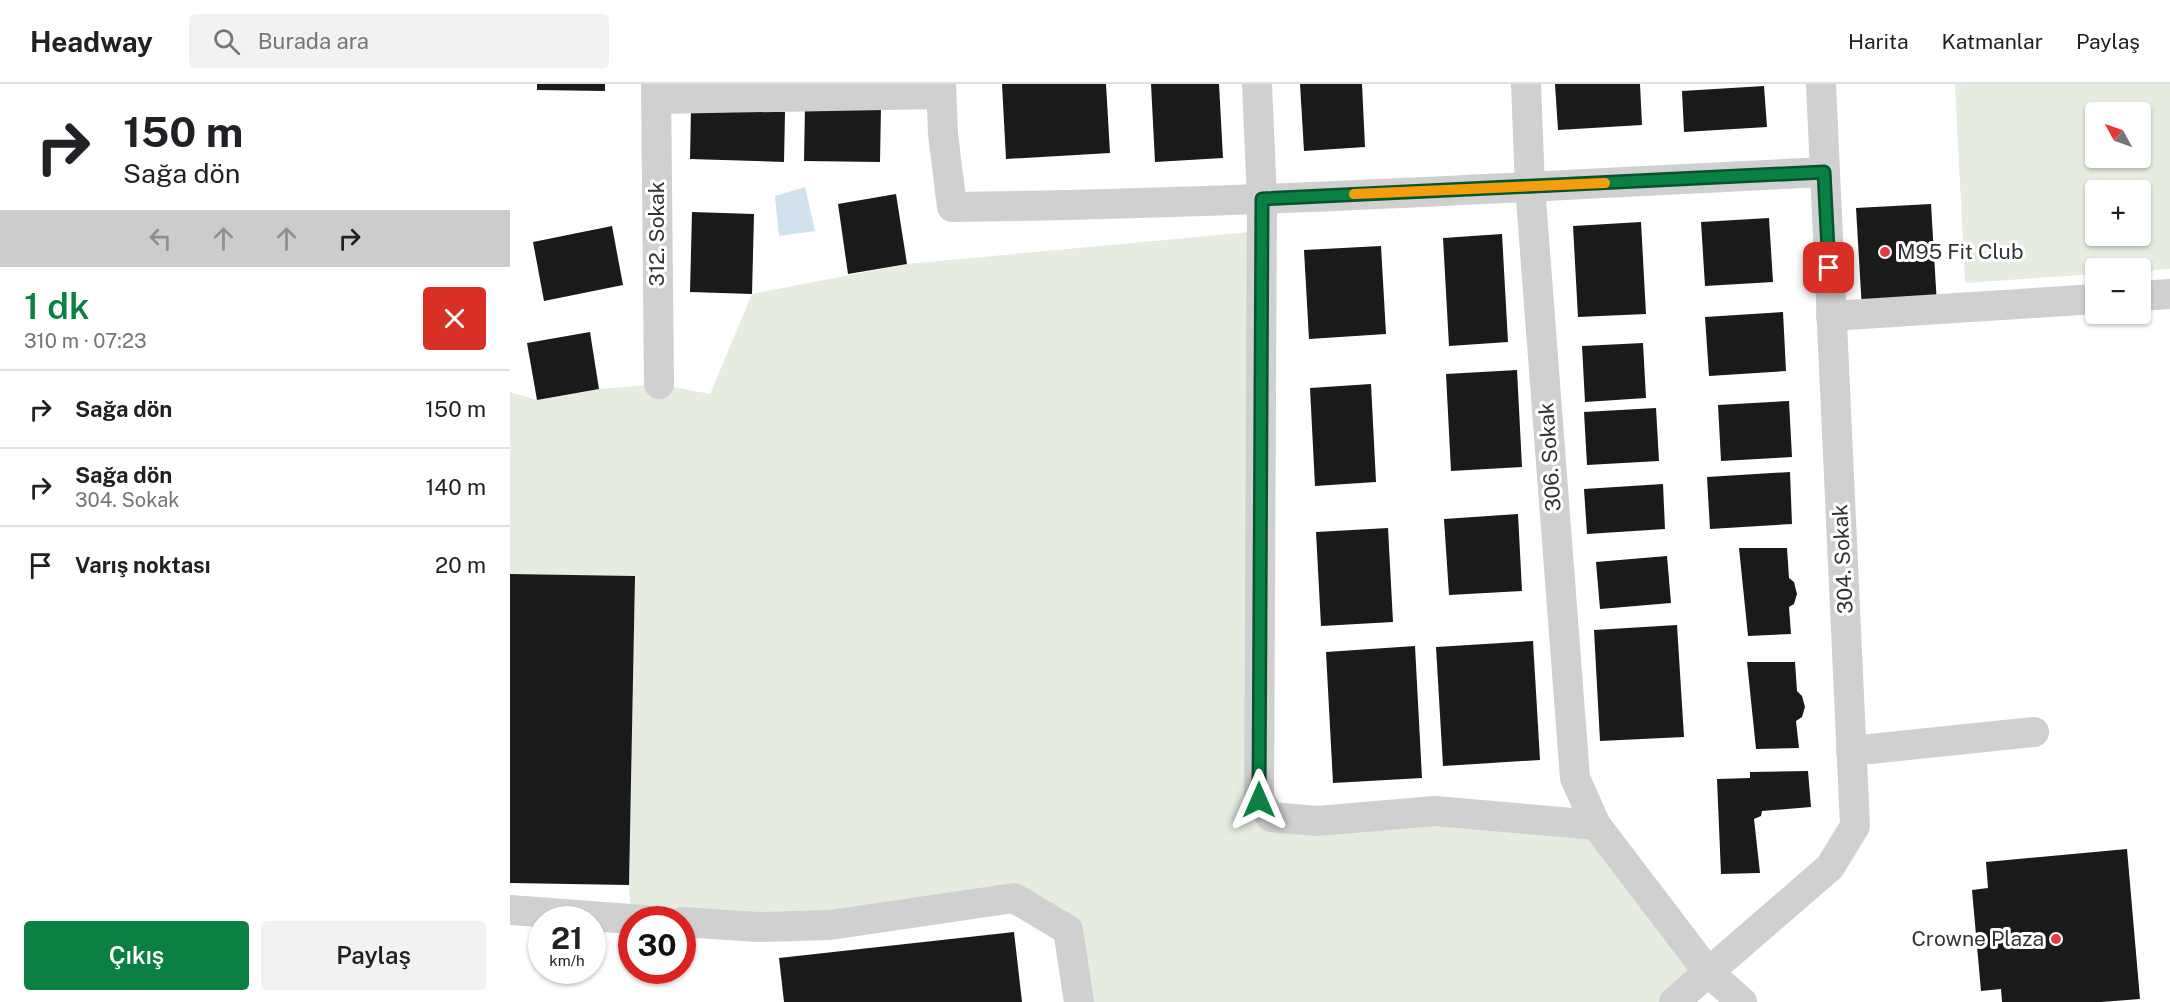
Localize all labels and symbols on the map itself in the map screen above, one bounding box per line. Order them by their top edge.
north arrow [2085,102,2151,168]
street label: 312. Sokak [644,181,669,286]
place label: M95 Fit Club [1897,239,2023,264]
pin [1803,242,1854,293]
marker: M95 Fit Club [1878,245,1892,259]
street label: 306. Sokak [1533,401,1566,512]
street label: 304. Sokak [1827,503,1858,614]
position arrow [1227,768,1291,832]
speed limit sign: 30 [618,906,696,984]
place label: Crowne Plaza [1911,926,2044,951]
marker: Crowne Plaza [2049,932,2063,946]

